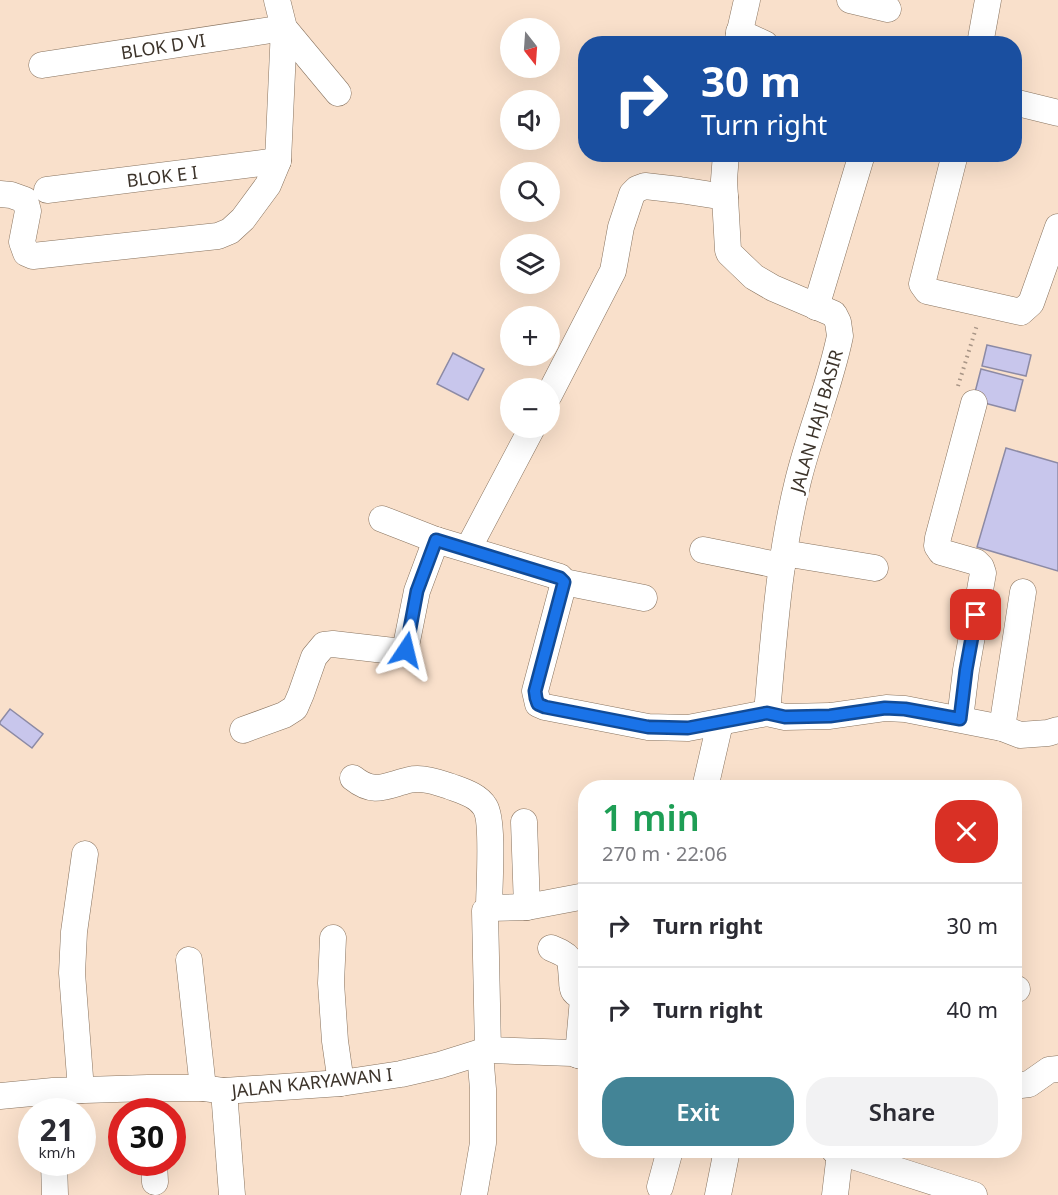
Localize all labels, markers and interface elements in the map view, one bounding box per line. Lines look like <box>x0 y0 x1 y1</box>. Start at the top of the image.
north arrow <box>500 18 560 78</box>
map controls <box>500 18 560 438</box>
street label: BLOK D VI <box>119 27 207 65</box>
text: 30 m <box>701 52 801 109</box>
icon: right <box>602 60 680 138</box>
button: sound <box>500 90 560 150</box>
text: Turn right <box>701 106 827 143</box>
street label: BLOK E I <box>125 160 199 192</box>
button: search <box>500 162 560 222</box>
button: layers <box>500 234 560 294</box>
button: + <box>500 306 560 366</box>
street label: JALAN HAJI BASIR <box>784 347 848 497</box>
button: − <box>500 378 560 438</box>
pin <box>950 589 1001 640</box>
icon: arrive <box>959 598 992 631</box>
position arrow <box>374 618 438 682</box>
text: 1 min <box>602 793 700 842</box>
button: close <box>935 800 998 863</box>
text: 270 m · 22:06 <box>602 840 727 867</box>
icon: right <box>602 909 635 942</box>
text: Turn right <box>653 910 763 940</box>
text: 30 m <box>947 910 998 940</box>
icon: right <box>602 993 635 1026</box>
text: Turn right <box>653 994 763 1024</box>
text: 40 m <box>947 994 998 1024</box>
street label: JALAN KARYAWAN I <box>228 1062 394 1103</box>
button: Exit <box>602 1077 794 1146</box>
button: Share <box>806 1077 998 1146</box>
speed limit sign: 30 <box>108 1098 186 1176</box>
text: 21 <box>40 1109 74 1150</box>
text: km/h <box>39 1142 75 1162</box>

